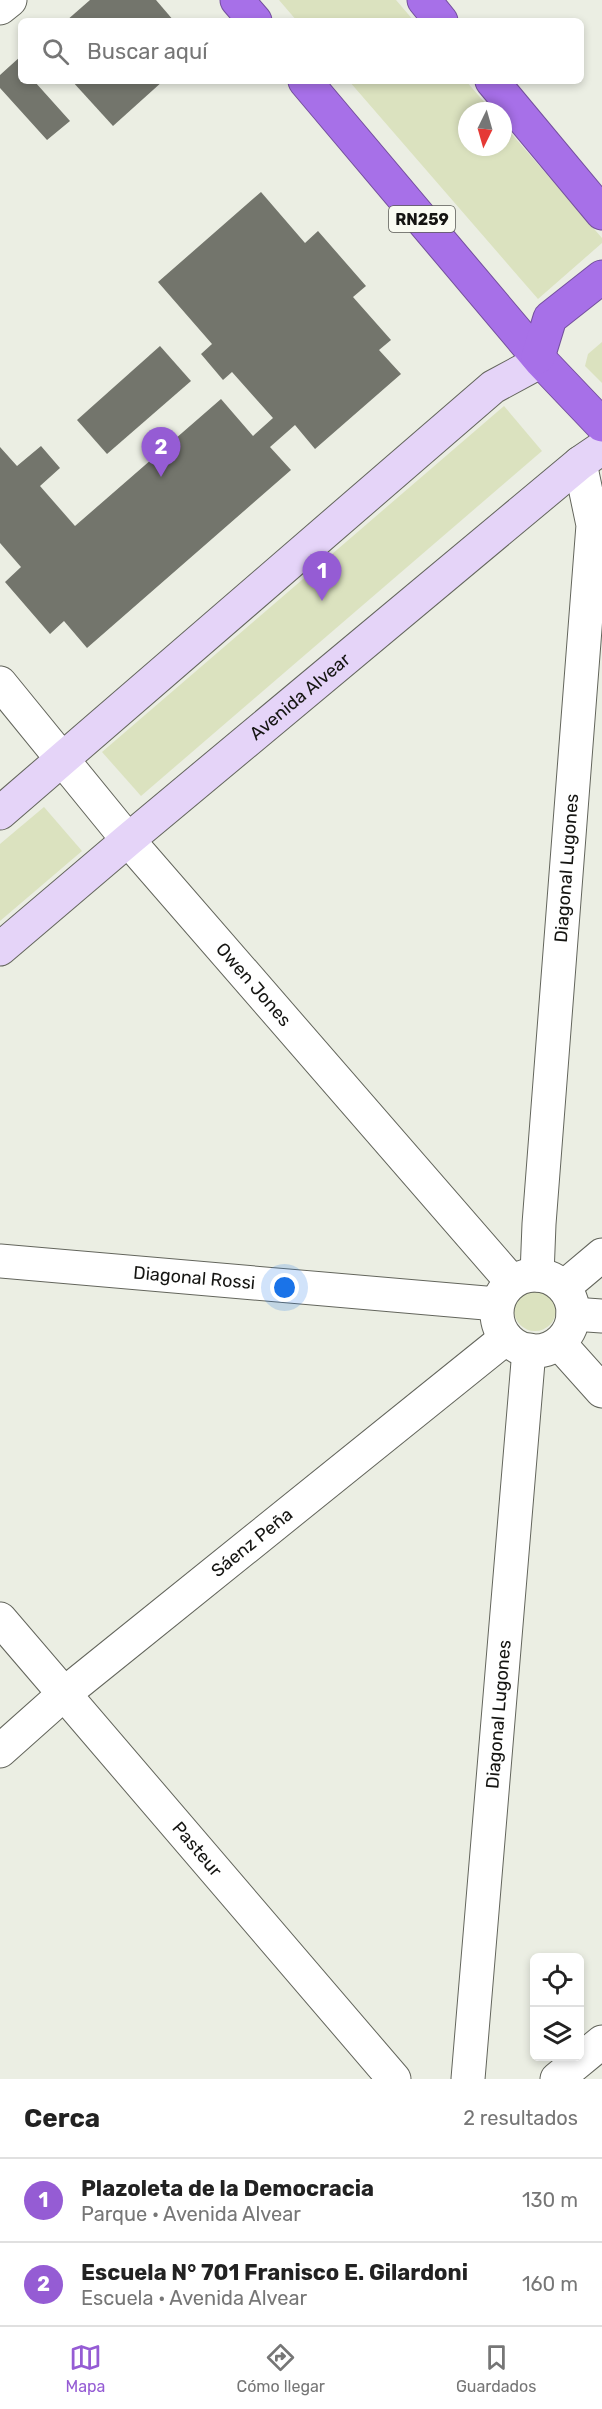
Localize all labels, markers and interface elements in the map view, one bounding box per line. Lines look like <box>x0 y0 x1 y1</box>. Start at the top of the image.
search box <box>18 18 584 84</box>
icon: search <box>39 35 72 68</box>
text: Buscar aquí <box>87 38 208 65</box>
north arrow <box>458 102 512 156</box>
road number: RN259 <box>389 206 455 232</box>
pin: 2 <box>142 428 180 477</box>
pin: 1 <box>302 552 342 601</box>
street label: Avenida Alvear <box>245 648 355 745</box>
street label: Diagonal Lugones <box>550 793 583 943</box>
street label: Owen Jones <box>211 938 296 1031</box>
street label: Diagonal Rossi <box>132 1262 256 1294</box>
your location <box>270 1273 299 1302</box>
street label: Sáenz Peña <box>207 1503 297 1582</box>
street label: Diagonal Lugones <box>481 1639 516 1790</box>
street label: Pasteur <box>168 1817 227 1881</box>
map controls <box>530 1953 584 2061</box>
button: locate <box>530 1953 584 2007</box>
button: layers <box>530 2007 584 2061</box>
text: Cerca <box>24 2103 100 2134</box>
text: 2 resultados <box>463 2106 578 2130</box>
text: Plazoleta de la Democracia <box>81 2175 374 2202</box>
text: 1 <box>39 2188 48 2212</box>
text: 130 m <box>522 2188 578 2212</box>
text: Parque · Avenida Alvear <box>81 2202 301 2226</box>
text: Escuela N° 701 Franisco E. Gilardoni <box>81 2259 468 2286</box>
text: 2 <box>37 2272 50 2296</box>
text: 160 m <box>522 2272 578 2296</box>
text: Escuela · Avenida Alvear <box>81 2286 307 2310</box>
tab: Mapa <box>66 2341 105 2396</box>
tab: Cómo llegar <box>237 2341 325 2396</box>
tab: Guardados <box>456 2341 536 2396</box>

